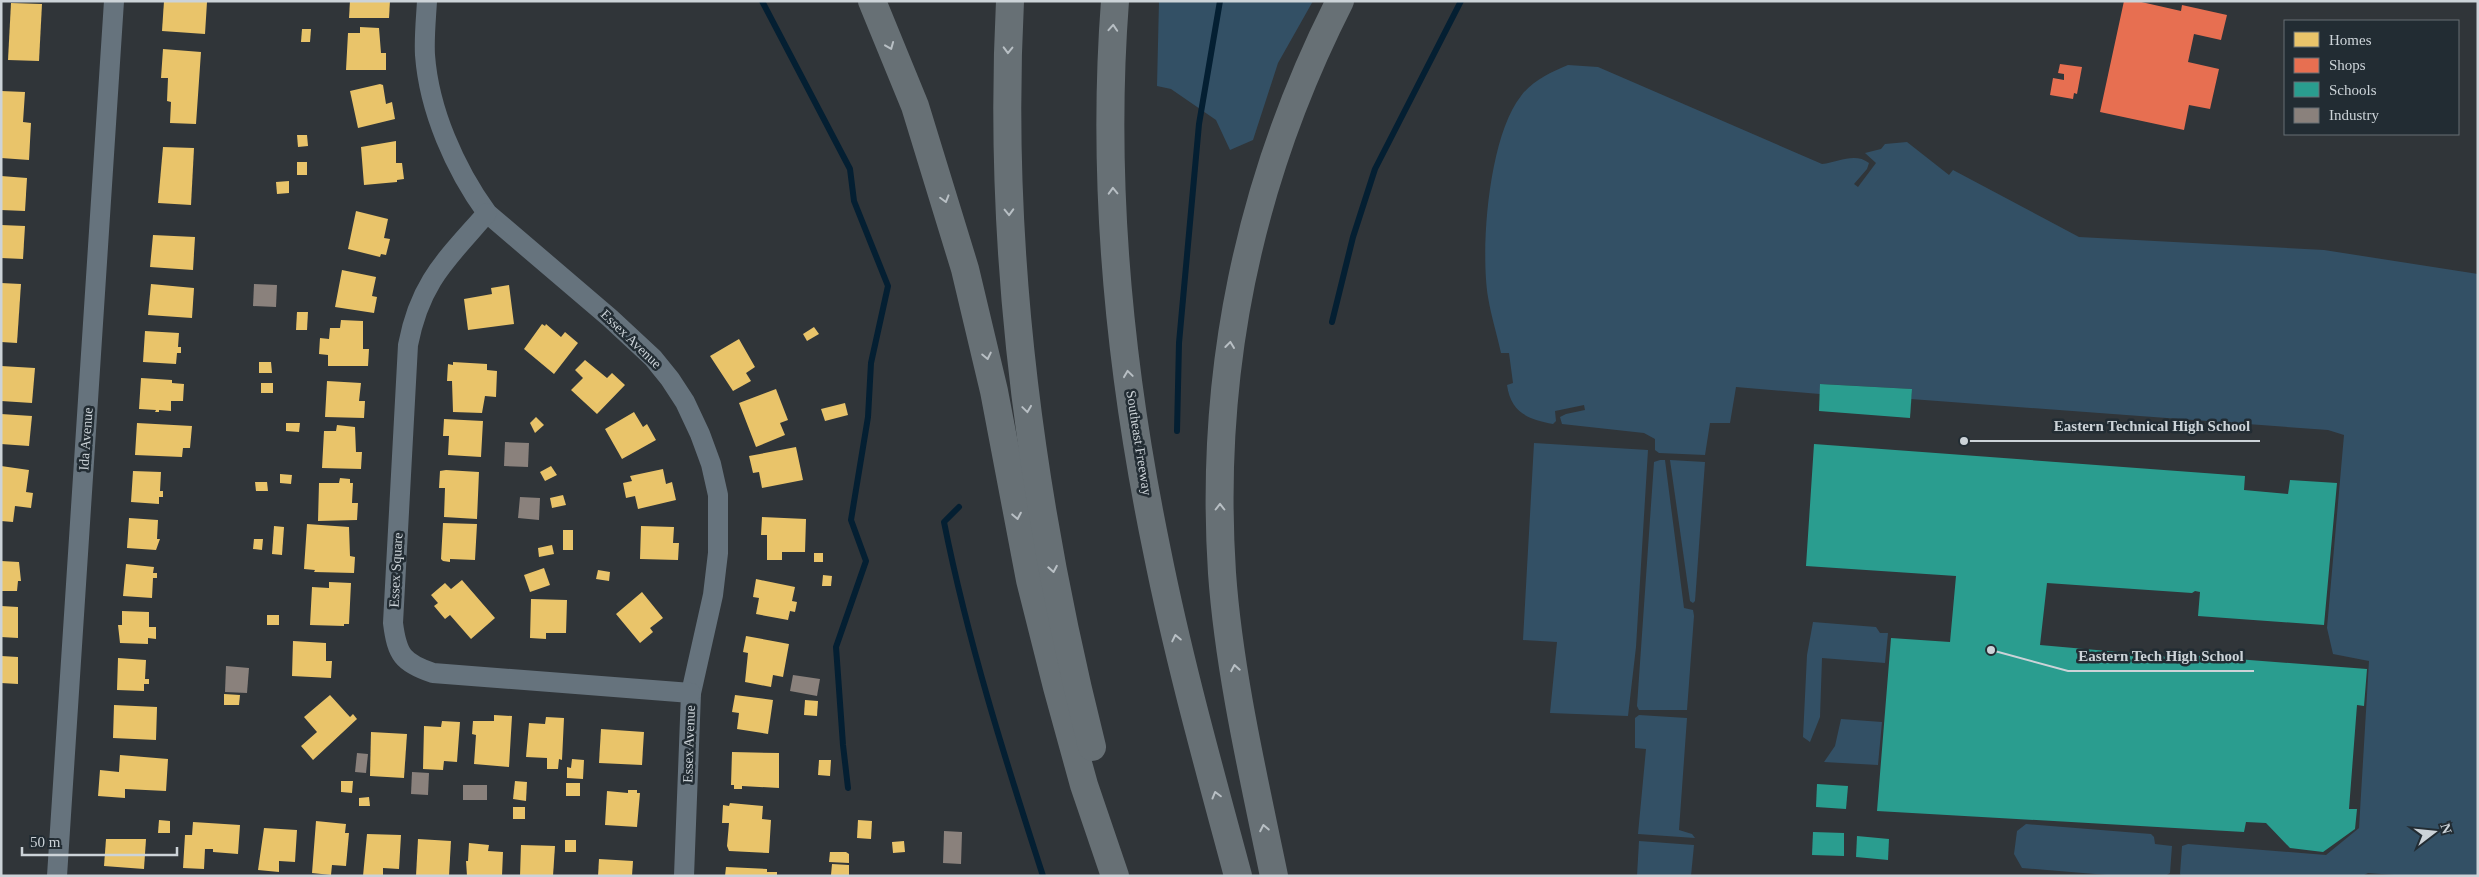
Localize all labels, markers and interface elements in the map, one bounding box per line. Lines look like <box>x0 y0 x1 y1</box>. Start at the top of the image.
legend <box>2284 20 2459 135</box>
one-way arrow <box>1108 24 1119 32</box>
text: Homes <box>2329 32 2372 48</box>
one-way arrow <box>884 41 895 50</box>
one-way arrow <box>1003 46 1013 54</box>
text: Shops <box>2329 57 2366 73</box>
text: Schools <box>2329 82 2377 98</box>
text: Industry <box>2329 107 2379 123</box>
one-way arrow <box>1108 186 1118 194</box>
one-way arrow <box>939 195 950 204</box>
one-way arrow <box>1004 209 1014 217</box>
street label: Essex Avenue <box>598 307 664 371</box>
one-way arrow <box>1224 340 1235 348</box>
one-way arrow <box>981 352 991 361</box>
one-way arrow <box>1124 370 1134 379</box>
street label: Southeast Freeway <box>1123 389 1155 497</box>
one-way arrow <box>1021 405 1031 413</box>
street label: Ida Avenue <box>76 407 96 471</box>
callout: Eastern Technical High School <box>2044 411 2260 441</box>
text: Eastern Technical High School <box>2054 418 2250 434</box>
one-way arrow <box>1215 502 1225 510</box>
one-way arrow <box>1011 511 1022 520</box>
street label: Essex Square <box>387 532 405 608</box>
one-way arrow <box>1047 565 1058 574</box>
one-way arrow <box>1171 633 1182 642</box>
callout: Eastern Tech High School <box>2068 641 2254 671</box>
text: Eastern Tech High School <box>2078 648 2244 664</box>
one-way arrow <box>1230 664 1240 673</box>
street label: Essex Avenue <box>680 705 698 783</box>
one-way arrow <box>1212 791 1222 800</box>
north arrow <box>2409 807 2459 857</box>
text: N <box>2437 822 2455 835</box>
scale bar <box>22 824 178 856</box>
one-way arrow <box>1260 824 1270 832</box>
text: 50 m <box>30 834 61 850</box>

